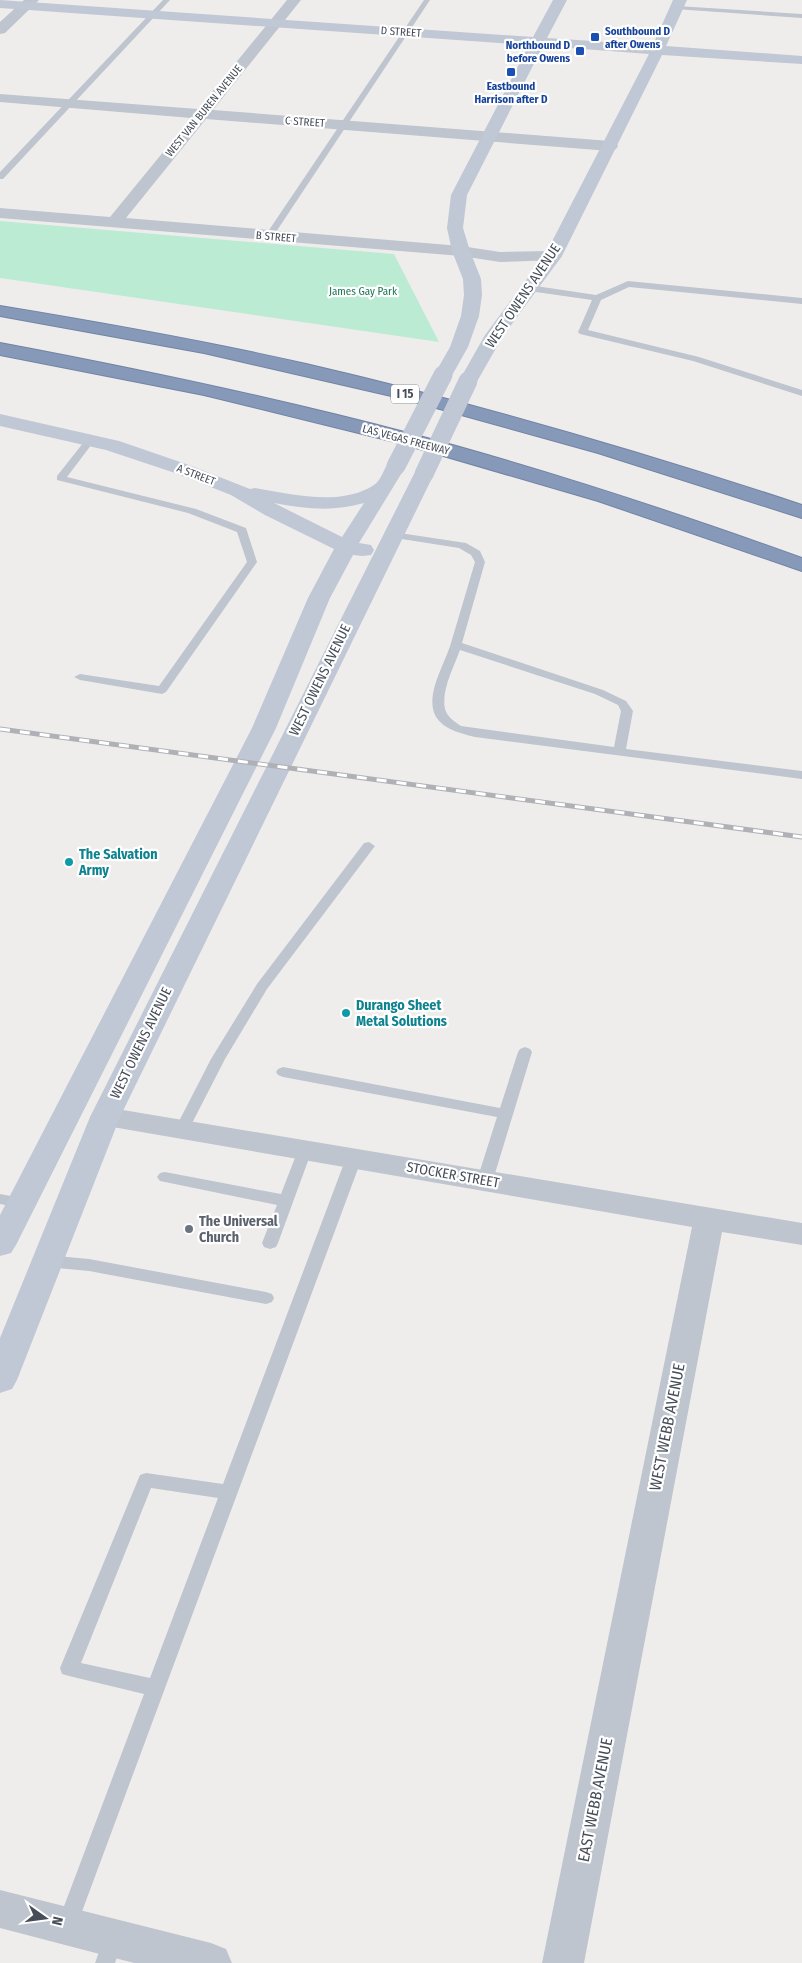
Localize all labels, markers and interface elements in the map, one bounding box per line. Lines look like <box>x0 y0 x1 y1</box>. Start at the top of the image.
street label: D STREET <box>380 24 423 40</box>
place label: Southbound D after Owens <box>605 25 671 51</box>
marker: Southbound D after Owens <box>589 31 601 43</box>
place label: Northbound D before Owens <box>506 39 570 65</box>
marker: Northbound D before Owens <box>574 45 586 57</box>
street label: WEST VAN BUREN AVENUE <box>163 63 245 159</box>
marker: Eastbound Harrison after D <box>505 66 517 78</box>
place label: Eastbound Harrison after D <box>475 80 548 106</box>
street label: C STREET <box>285 114 326 130</box>
street label: B STREET <box>255 229 298 245</box>
street label: WEST OWENS AVENUE <box>482 240 564 351</box>
park label: James Gay Park <box>329 285 398 298</box>
road number: I 15 <box>391 384 419 404</box>
street label: LAS VEGAS FREEWAY <box>361 422 451 458</box>
street label: A STREET <box>175 462 218 489</box>
street label: WEST OWENS AVENUE <box>286 621 355 739</box>
place label: The Salvation Army <box>78 846 158 879</box>
marker: The Salvation Army <box>63 856 75 868</box>
street label: WEST OWENS AVENUE <box>107 984 176 1102</box>
place label: Durango Sheet Metal Solutions <box>356 997 447 1030</box>
marker: Durango Sheet Metal Solutions <box>340 1007 352 1019</box>
street label: STOCKER STREET <box>405 1158 501 1192</box>
place label: The Universal Church <box>199 1213 278 1246</box>
marker: The Universal Church <box>183 1223 195 1235</box>
street label: WEST WEBB AVENUE <box>645 1362 689 1492</box>
street label: EAST WEBB AVENUE <box>574 1736 616 1864</box>
north arrow <box>20 1893 70 1943</box>
text: N <box>48 1915 66 1927</box>

